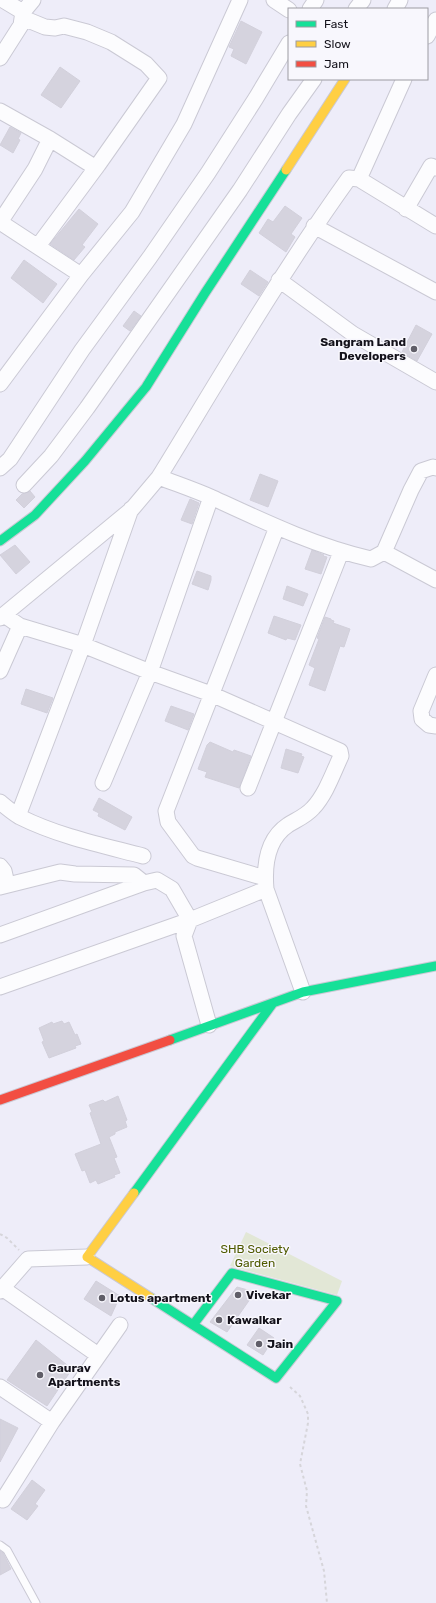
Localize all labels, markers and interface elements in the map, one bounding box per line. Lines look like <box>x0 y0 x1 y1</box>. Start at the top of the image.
legend <box>288 8 428 80</box>
text: Fast <box>324 17 348 31</box>
text: Slow <box>324 37 351 51</box>
text: Jam <box>324 57 349 71</box>
place label: Sangram Land Developers <box>320 335 406 363</box>
marker: Sangram Land Developers <box>409 344 419 354</box>
park label: SHB Society Garden <box>221 1242 290 1270</box>
place label: Vivekar <box>246 1288 292 1302</box>
marker: Vivekar <box>233 1290 243 1300</box>
place label: Lotus apartment <box>110 1291 211 1305</box>
marker: Lotus apartment <box>97 1293 107 1303</box>
place label: Kawalkar <box>227 1313 282 1327</box>
marker: Kawalkar <box>214 1315 224 1325</box>
place label: Jain <box>267 1337 294 1351</box>
marker: Jain <box>254 1339 264 1349</box>
place label: Gaurav Apartments <box>48 1361 121 1389</box>
marker: Gaurav Apartments <box>35 1370 45 1380</box>

